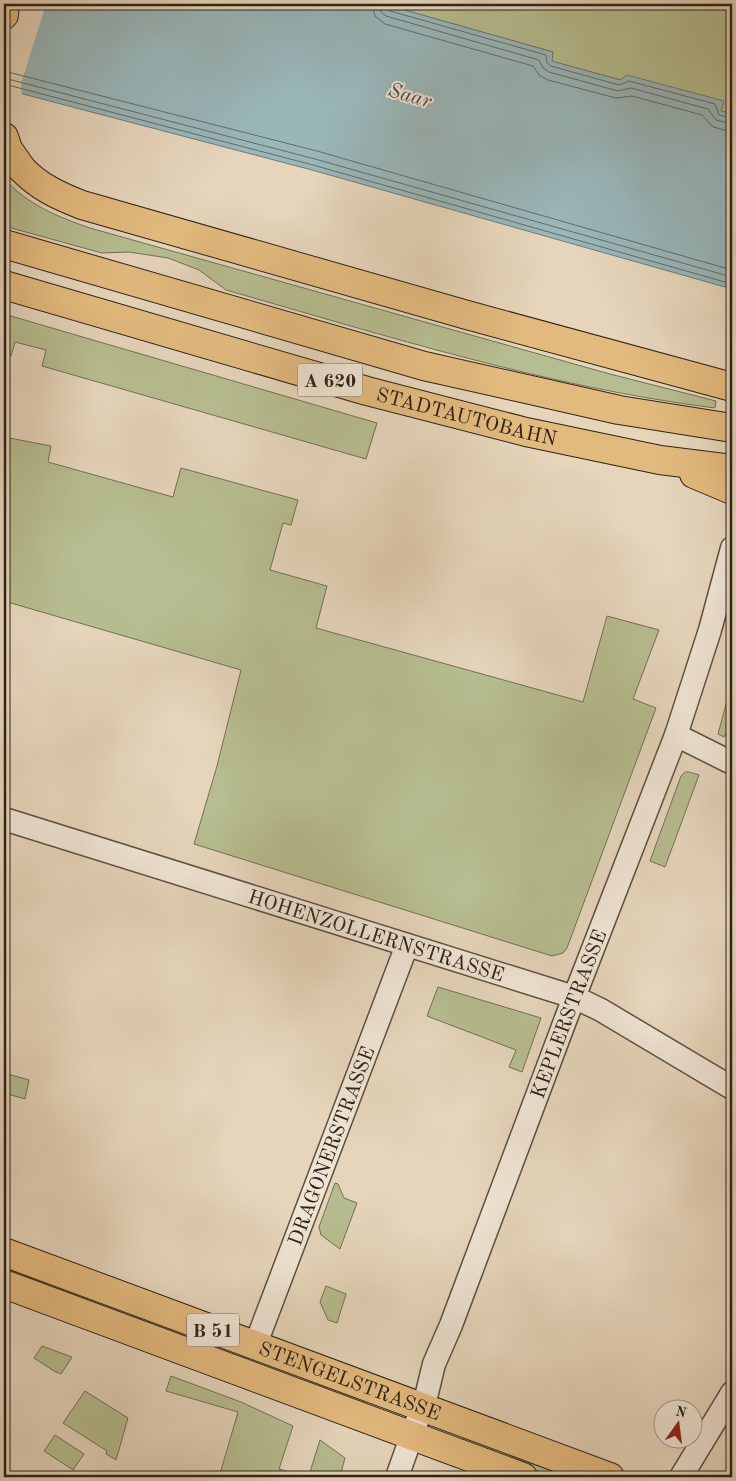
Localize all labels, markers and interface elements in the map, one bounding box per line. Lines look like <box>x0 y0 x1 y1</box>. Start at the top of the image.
water label: Saar <box>385 80 435 113</box>
road number: A 620 <box>298 364 362 396</box>
street label: STADTAUTOBAHN <box>374 386 558 450</box>
street label: HOHENZOLLERNSTRASSE <box>245 888 506 987</box>
street label: KEPLERSTRASSE <box>529 927 611 1102</box>
street label: DRAGONERSTRASSE <box>286 1044 379 1249</box>
road number: B 51 <box>187 1314 239 1346</box>
street label: STENGELSTRASSE <box>256 1339 443 1425</box>
north arrow <box>654 1398 704 1448</box>
text: N <box>674 1404 688 1421</box>

